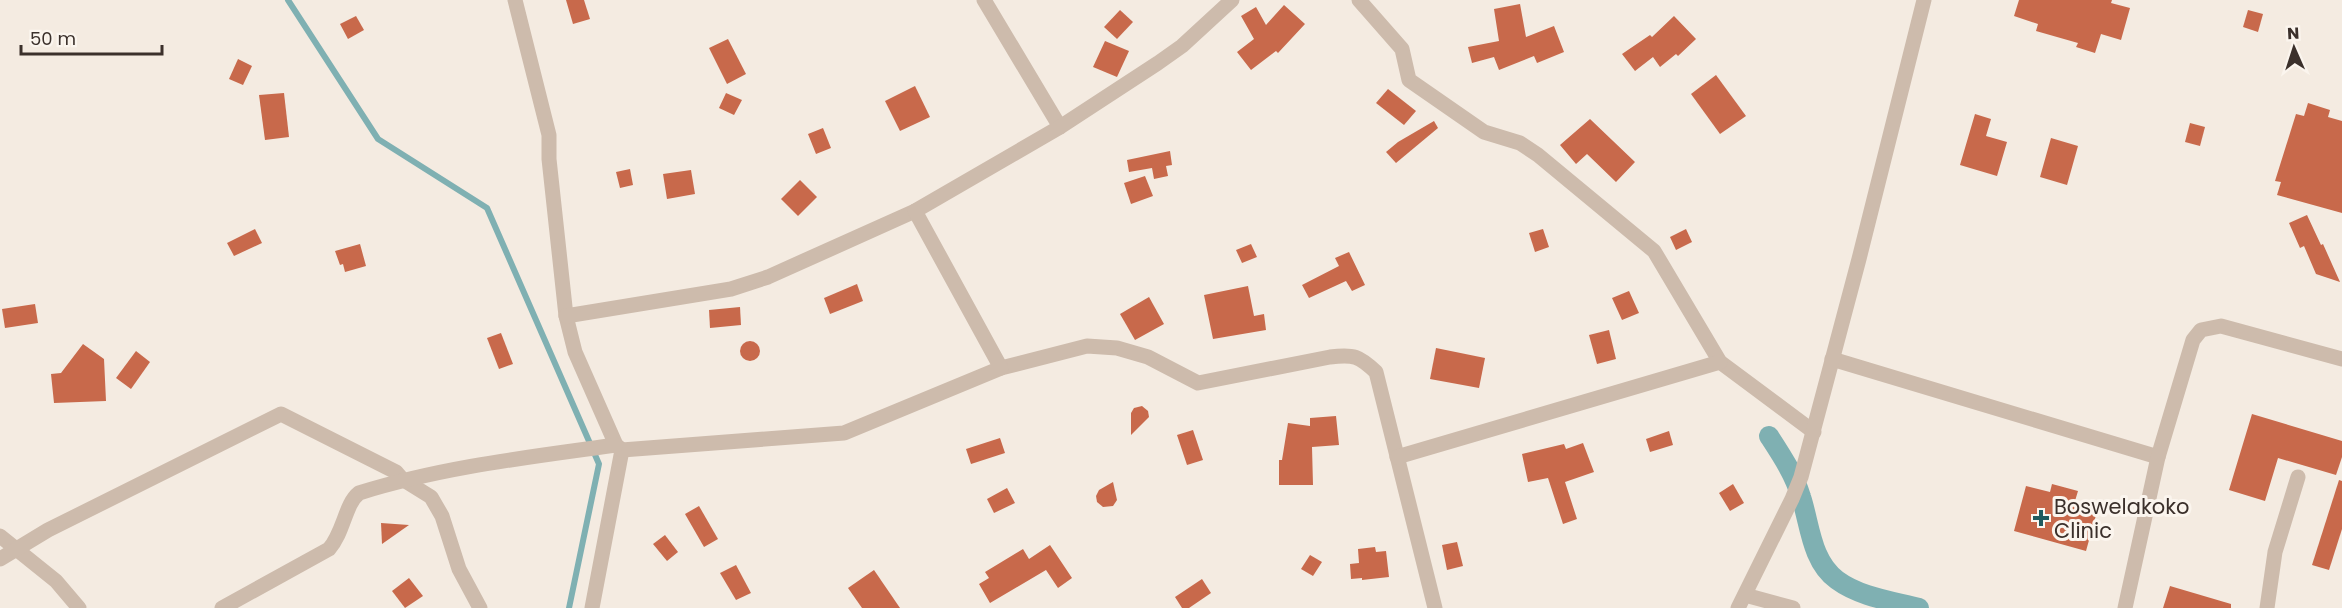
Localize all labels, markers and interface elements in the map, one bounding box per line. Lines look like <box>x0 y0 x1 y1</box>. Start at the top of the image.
scale bar <box>21 18 162 56</box>
north arrow <box>2264 18 2324 78</box>
text: N <box>2287 22 2300 45</box>
text: 50 m <box>30 26 76 51</box>
place label: Boswelakoko Clinic <box>2054 492 2189 545</box>
marker: Boswelakoko Clinic <box>2032 509 2050 527</box>

